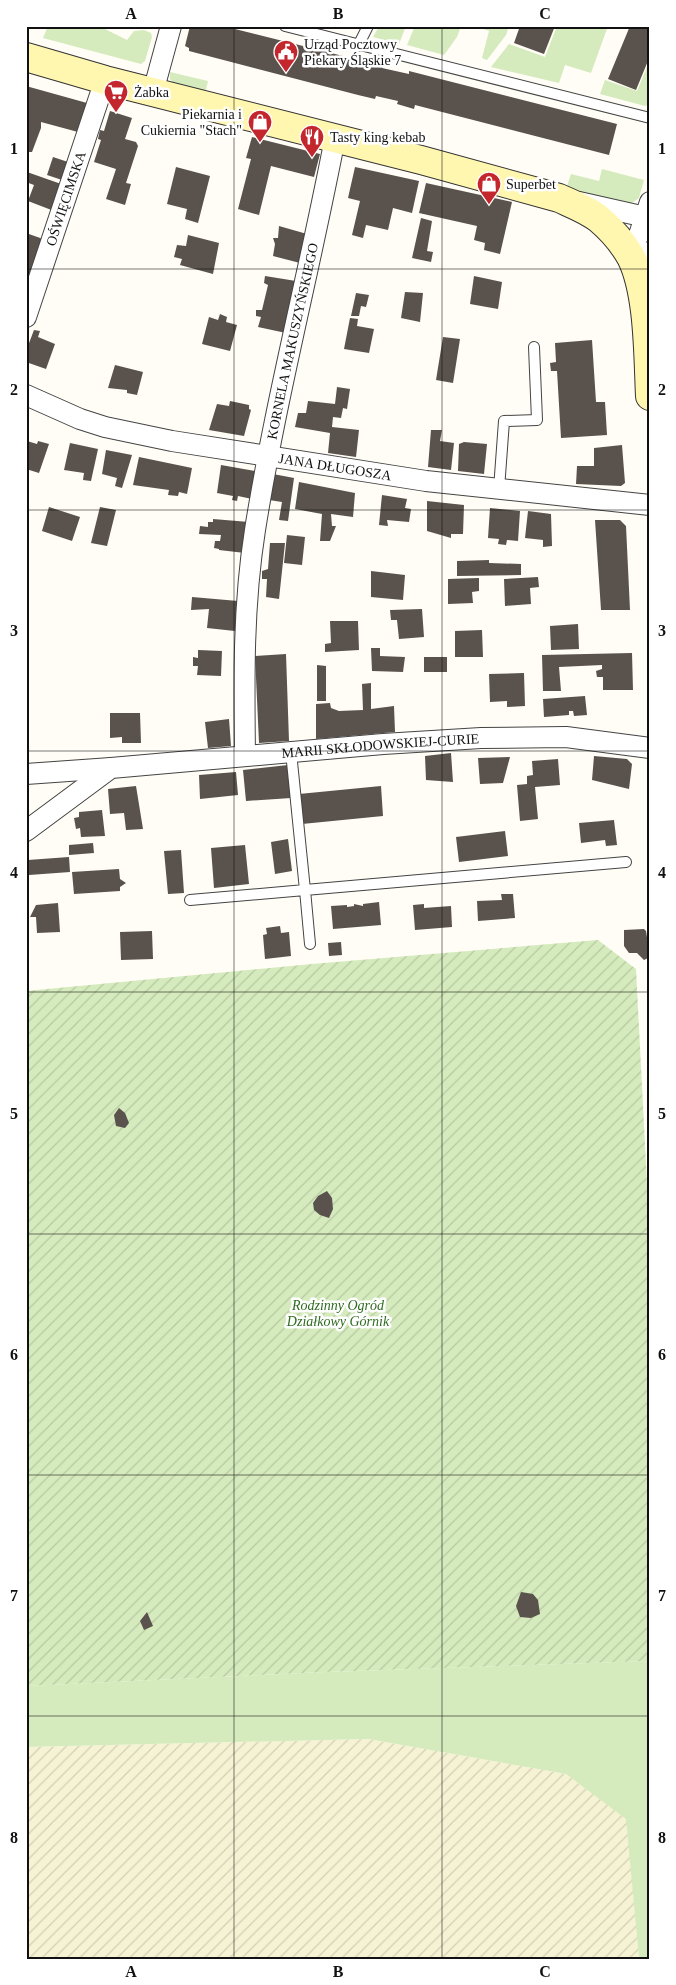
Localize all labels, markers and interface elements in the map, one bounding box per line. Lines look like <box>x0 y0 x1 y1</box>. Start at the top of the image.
text: A <box>125 5 137 22</box>
text: B <box>333 5 344 22</box>
text: C <box>539 5 551 22</box>
place label: Urząd Pocztowy Piekary Śląskie 7 <box>304 37 401 68</box>
public building icon: Urząd Pocztowy Piekary Śląskie 7 <box>273 39 299 73</box>
supermarket icon: Żabka <box>103 79 129 113</box>
place label: Żabka <box>134 85 170 100</box>
place label: Piekarnia i Cukiernia "Stach" <box>141 107 242 138</box>
shop icon: Piekarnia i Cukiernia "Stach" <box>247 109 273 143</box>
restaurant icon: Tasty king kebab <box>299 124 325 158</box>
place label: Tasty king kebab <box>330 130 425 145</box>
text: 1 <box>10 140 18 157</box>
text: 1 <box>658 140 666 157</box>
street label: OŚWIĘCIMSKA <box>43 148 89 248</box>
shop icon: Superbet <box>476 171 502 205</box>
place label: Superbet <box>506 177 556 192</box>
street label: KORNELA MAKUSZYŃSKIEGO <box>264 242 321 441</box>
text: 2 <box>10 381 18 398</box>
text: 2 <box>658 381 666 398</box>
street label: JANA DŁUGOSZA <box>278 451 394 484</box>
text: 3 <box>10 622 18 639</box>
text: 3 <box>658 622 666 639</box>
street label: MARII SKŁODOWSKIEJ-CURIE <box>281 731 480 761</box>
text: 4 <box>10 864 18 881</box>
text: 4 <box>658 864 666 881</box>
text: 5 <box>10 1105 18 1122</box>
text: 5 <box>658 1105 666 1122</box>
park label: Rodzinny Ogród Działkowy Górnik <box>286 1298 390 1329</box>
text: 6 <box>10 1346 18 1363</box>
text: 6 <box>658 1346 666 1363</box>
text: 7 <box>10 1587 18 1604</box>
text: 7 <box>658 1587 666 1604</box>
text: 8 <box>10 1829 18 1846</box>
text: 8 <box>658 1829 666 1846</box>
text: A <box>125 1963 137 1980</box>
text: B <box>333 1963 344 1980</box>
text: C <box>539 1963 551 1980</box>

